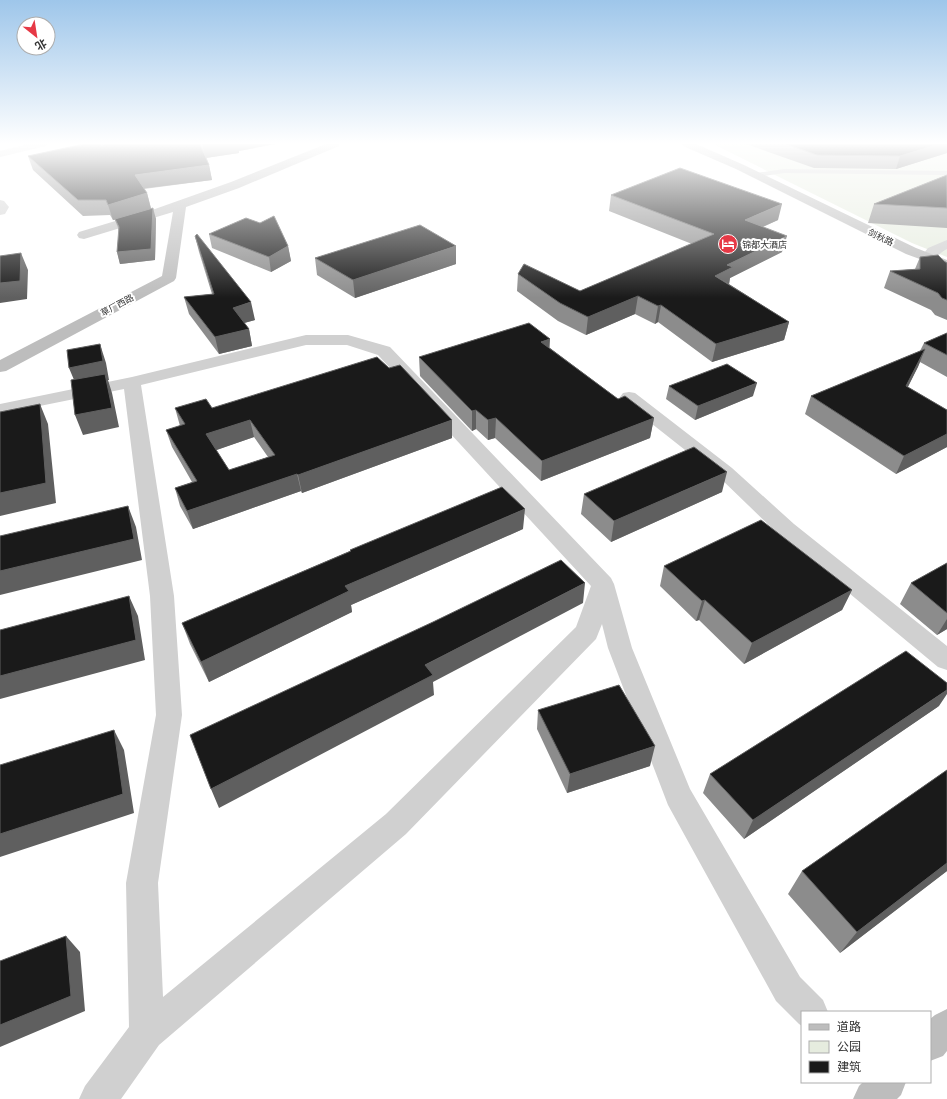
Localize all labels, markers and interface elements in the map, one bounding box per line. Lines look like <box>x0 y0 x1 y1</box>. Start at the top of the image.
north arrow <box>16 16 56 56</box>
text: 北 <box>33 36 49 53</box>
street label: 剑秋路 <box>866 226 896 248</box>
hotel icon: 锦都大酒店 <box>717 233 739 255</box>
place label: 锦都大酒店 <box>742 239 787 250</box>
street label: 草厂西路 <box>99 292 135 318</box>
legend <box>801 1011 931 1083</box>
text: 道路 <box>837 1019 861 1034</box>
text: 公园 <box>837 1039 861 1054</box>
text: 建筑 <box>837 1059 861 1074</box>

